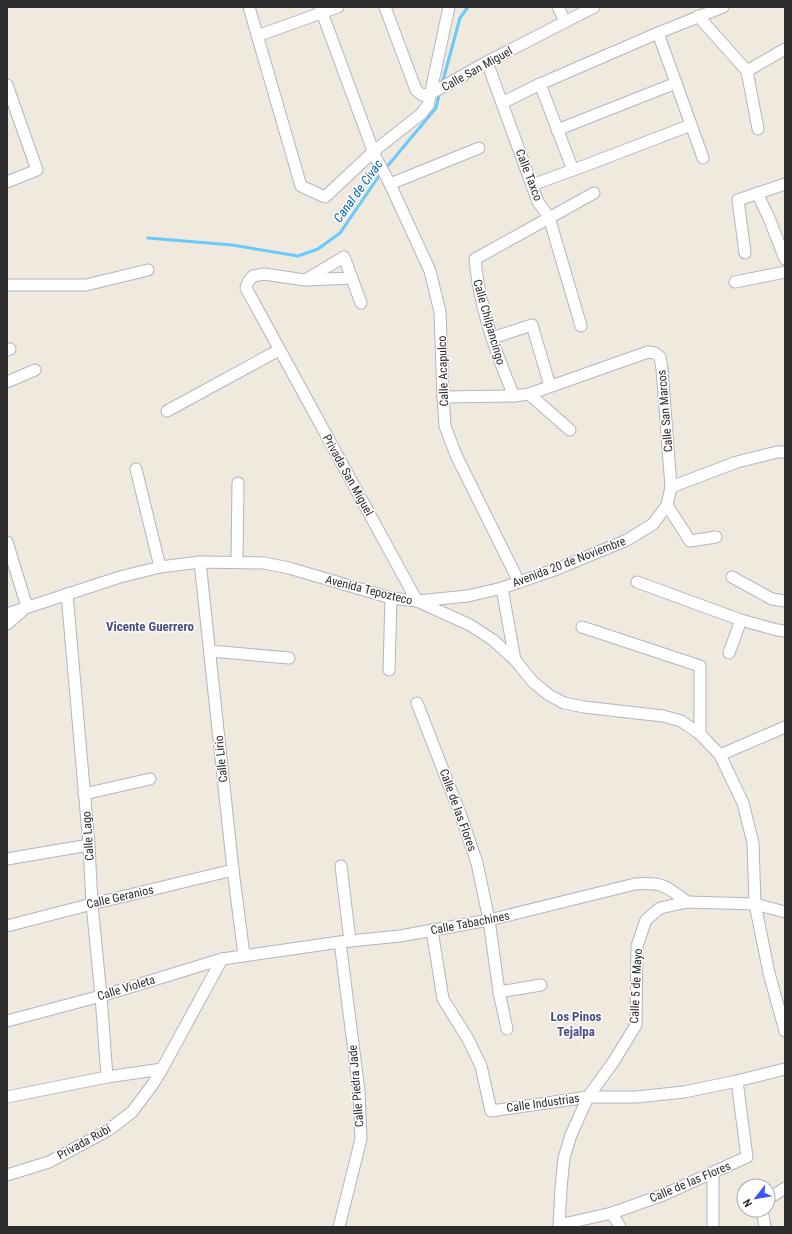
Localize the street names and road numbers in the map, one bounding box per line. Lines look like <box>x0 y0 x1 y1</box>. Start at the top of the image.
street label: Calle San Miguel <box>439 44 515 94</box>
street label: Calle Taxco <box>513 147 545 203</box>
street label: Calle Chilpancingo <box>470 278 508 366</box>
street label: Calle Acapulco <box>435 335 451 407</box>
street label: Calle San Marcos <box>654 369 676 453</box>
street label: Privada San Miguel <box>320 432 376 518</box>
street label: Avenida 20 de Noviembre <box>510 534 628 590</box>
street label: Avenida Tepozteco <box>324 572 414 608</box>
street label: Calle Lirio <box>212 735 230 783</box>
street label: Calle de las Flores <box>437 767 479 853</box>
street label: Calle Lago <box>79 811 97 861</box>
street label: Calle Geranios <box>85 882 155 912</box>
street label: Calle Tabachines <box>429 908 511 938</box>
street label: Calle 5 de Mayo <box>627 948 645 1024</box>
street label: Calle Violeta <box>95 973 157 1003</box>
street label: Calle Piedra Jade <box>345 1044 367 1128</box>
street label: Calle Industrias <box>506 1091 580 1115</box>
street label: Privada Rubí <box>55 1121 114 1162</box>
street label: Calle de las Flores <box>647 1159 733 1205</box>

